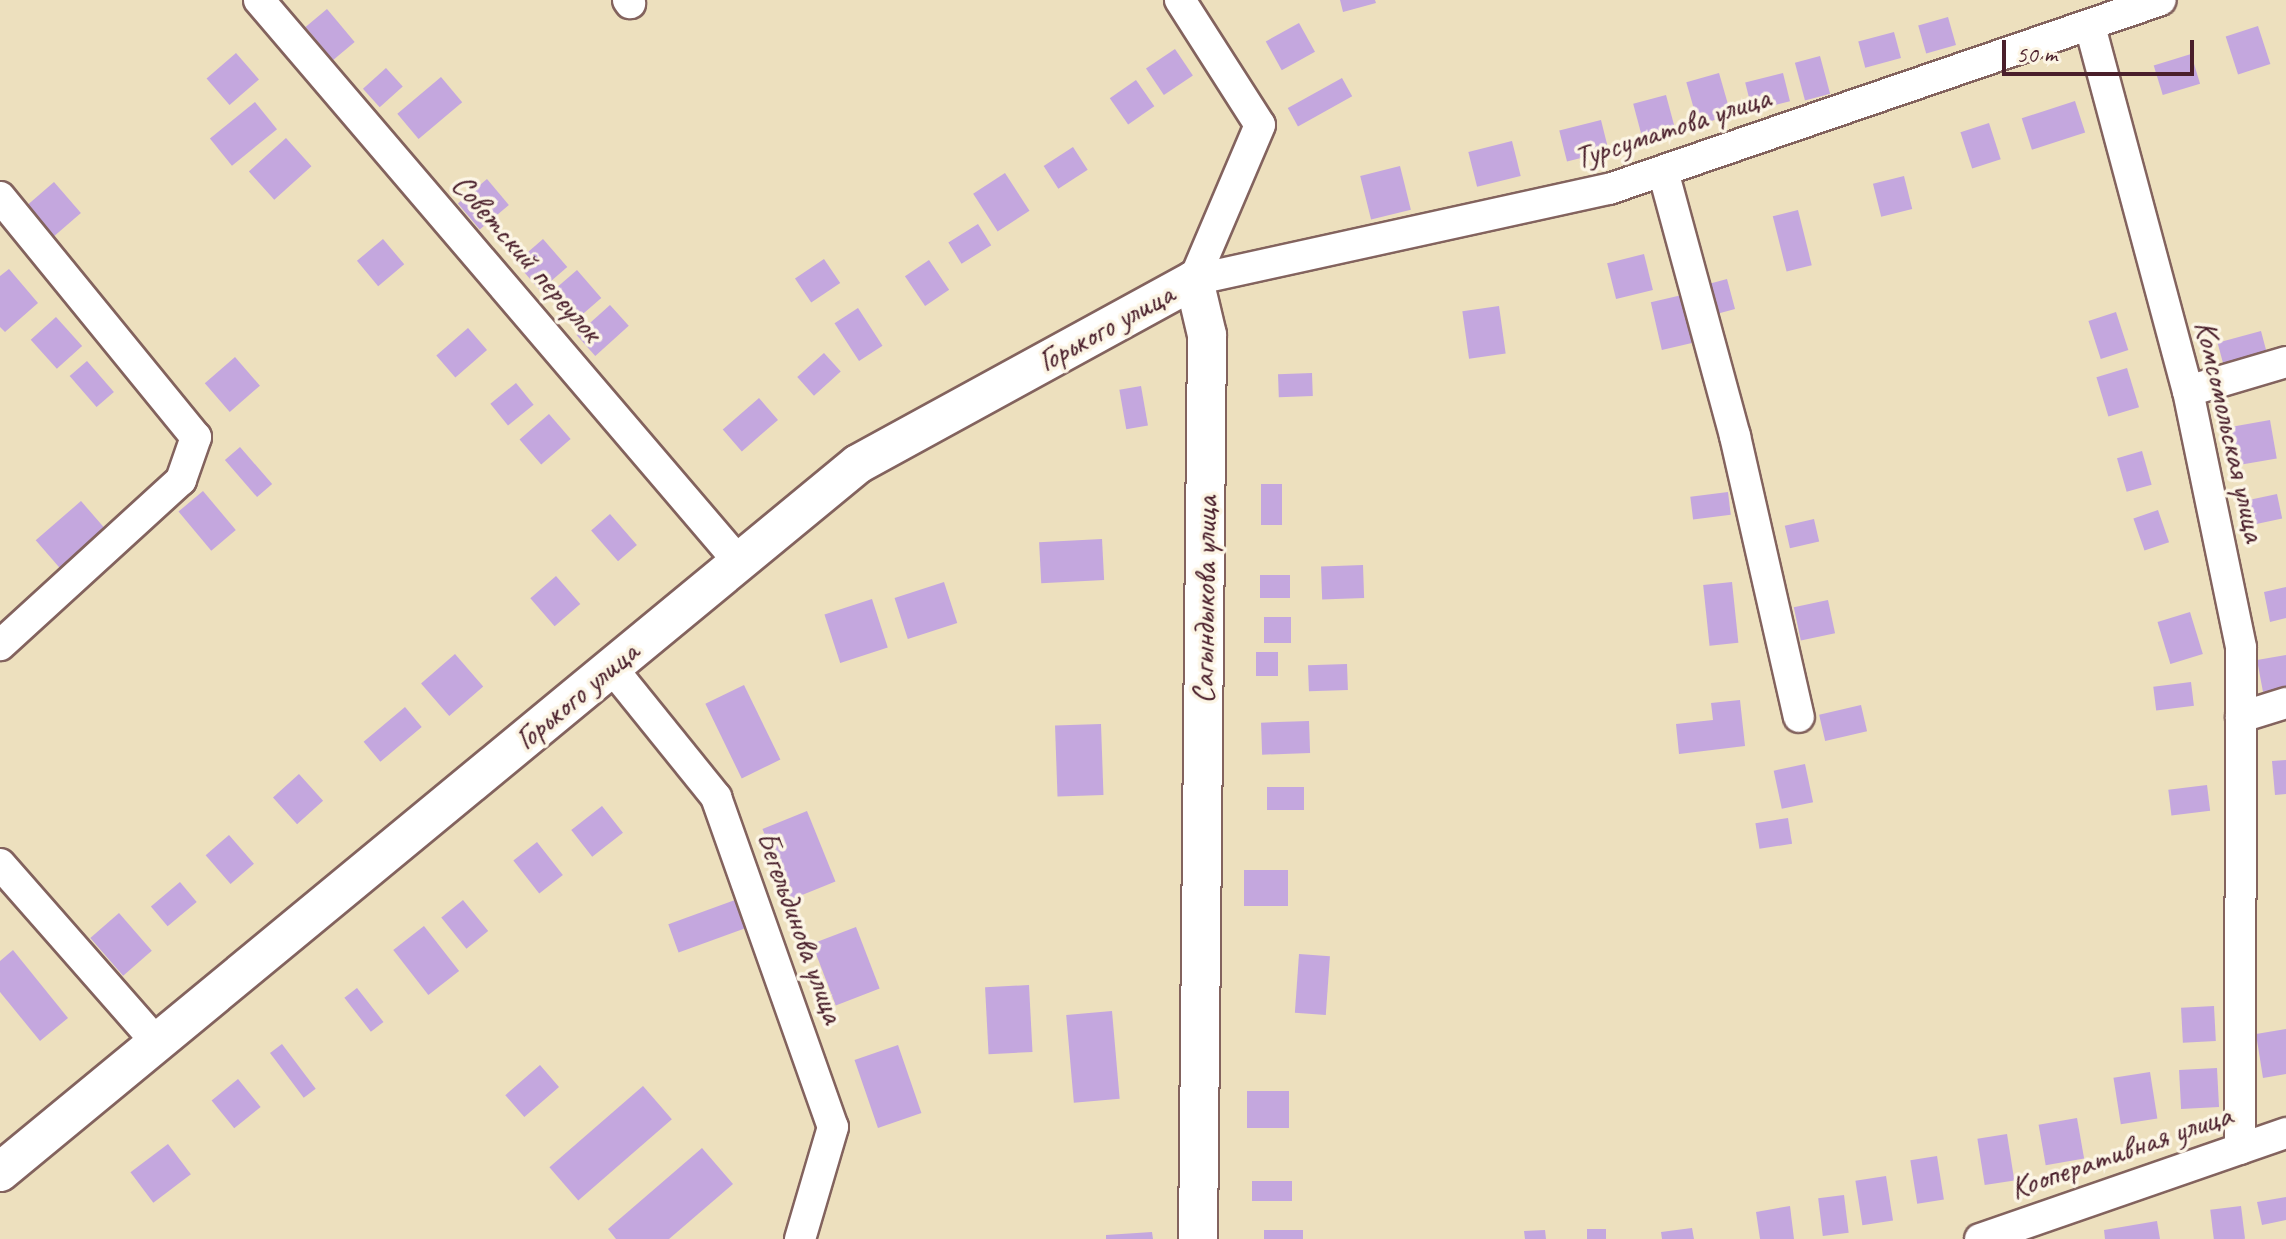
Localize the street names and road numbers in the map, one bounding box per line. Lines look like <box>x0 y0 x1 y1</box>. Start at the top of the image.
street label: Турсуматова улица <box>1568 78 1776 178</box>
street label: Советский переулок <box>443 166 611 350</box>
street label: Горького улица <box>1031 275 1181 381</box>
street label: Комсомольская улица <box>2186 315 2274 547</box>
street label: Сагындыкова улица <box>1184 495 1226 705</box>
street label: Горького улица <box>507 633 647 759</box>
street label: Бегельдинова улица <box>747 825 853 1029</box>
street label: Кооперативная улица <box>2004 1096 2238 1208</box>

